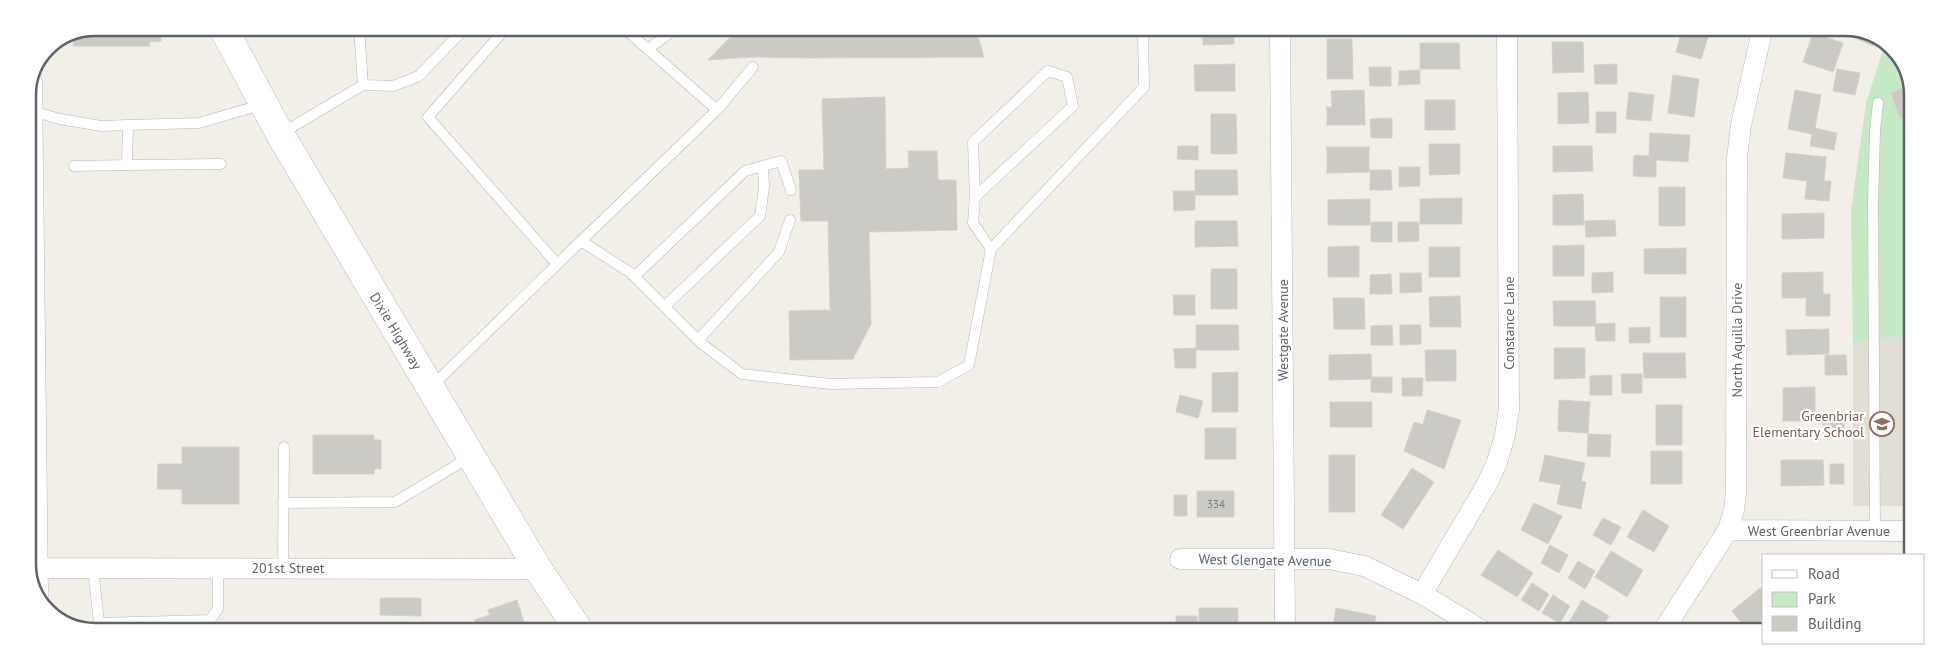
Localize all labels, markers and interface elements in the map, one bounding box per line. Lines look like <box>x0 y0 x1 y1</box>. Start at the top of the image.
street label: Constance Lane <box>1500 276 1518 370</box>
street label: Westgate Avenue <box>1274 279 1292 381</box>
street label: North Aquilla Drive <box>1728 283 1746 397</box>
street label: Dixie Highway <box>366 289 426 373</box>
place label: Greenbriar Elementary School <box>1752 407 1864 441</box>
school or university icon: Greenbriar Elementary School <box>1869 411 1895 437</box>
house number: 334 <box>1207 497 1225 511</box>
street label: West Greenbriar Avenue <box>1748 522 1890 540</box>
street label: West Glengate Avenue <box>1198 550 1332 570</box>
legend <box>1762 554 1925 644</box>
street label: 201st Street <box>251 559 325 577</box>
text: Road <box>1808 564 1840 583</box>
text: Park <box>1808 589 1836 608</box>
text: Building <box>1808 614 1862 633</box>

